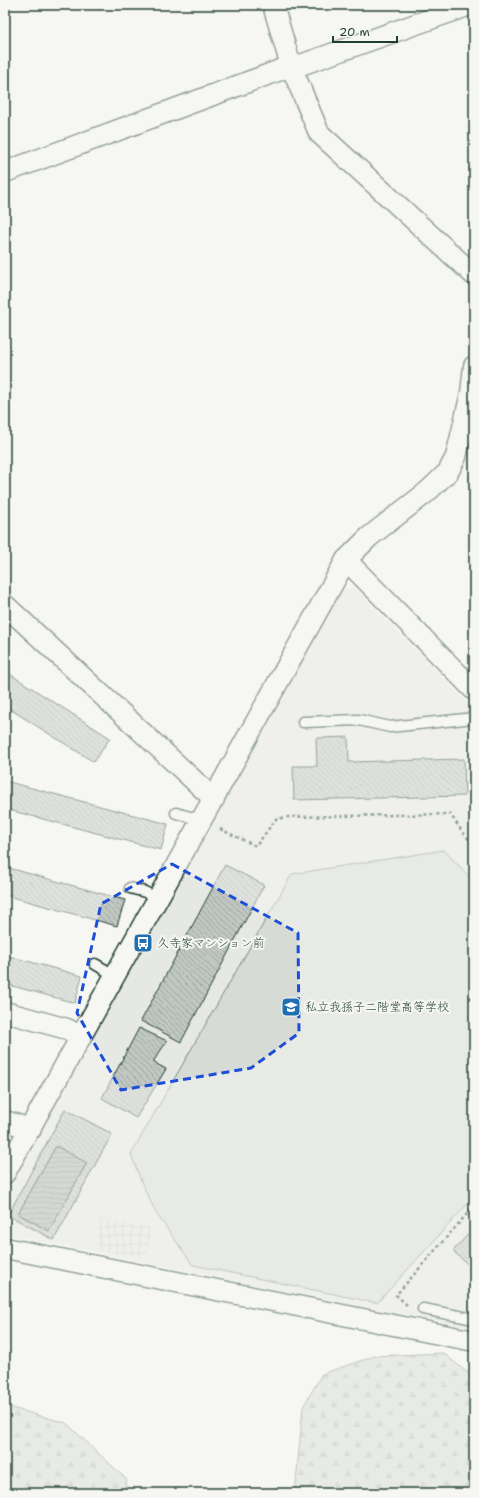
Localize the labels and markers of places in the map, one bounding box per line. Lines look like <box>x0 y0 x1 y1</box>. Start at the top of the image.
bus stop icon: 久寺家マンション前 <box>132 932 154 954</box>
place label: 久寺家マンション前 <box>157 935 265 951</box>
school or university icon: 私立我孫子二階堂高等学校 <box>280 996 302 1018</box>
place label: 私立我孫子二階堂高等学校 <box>305 999 449 1015</box>

